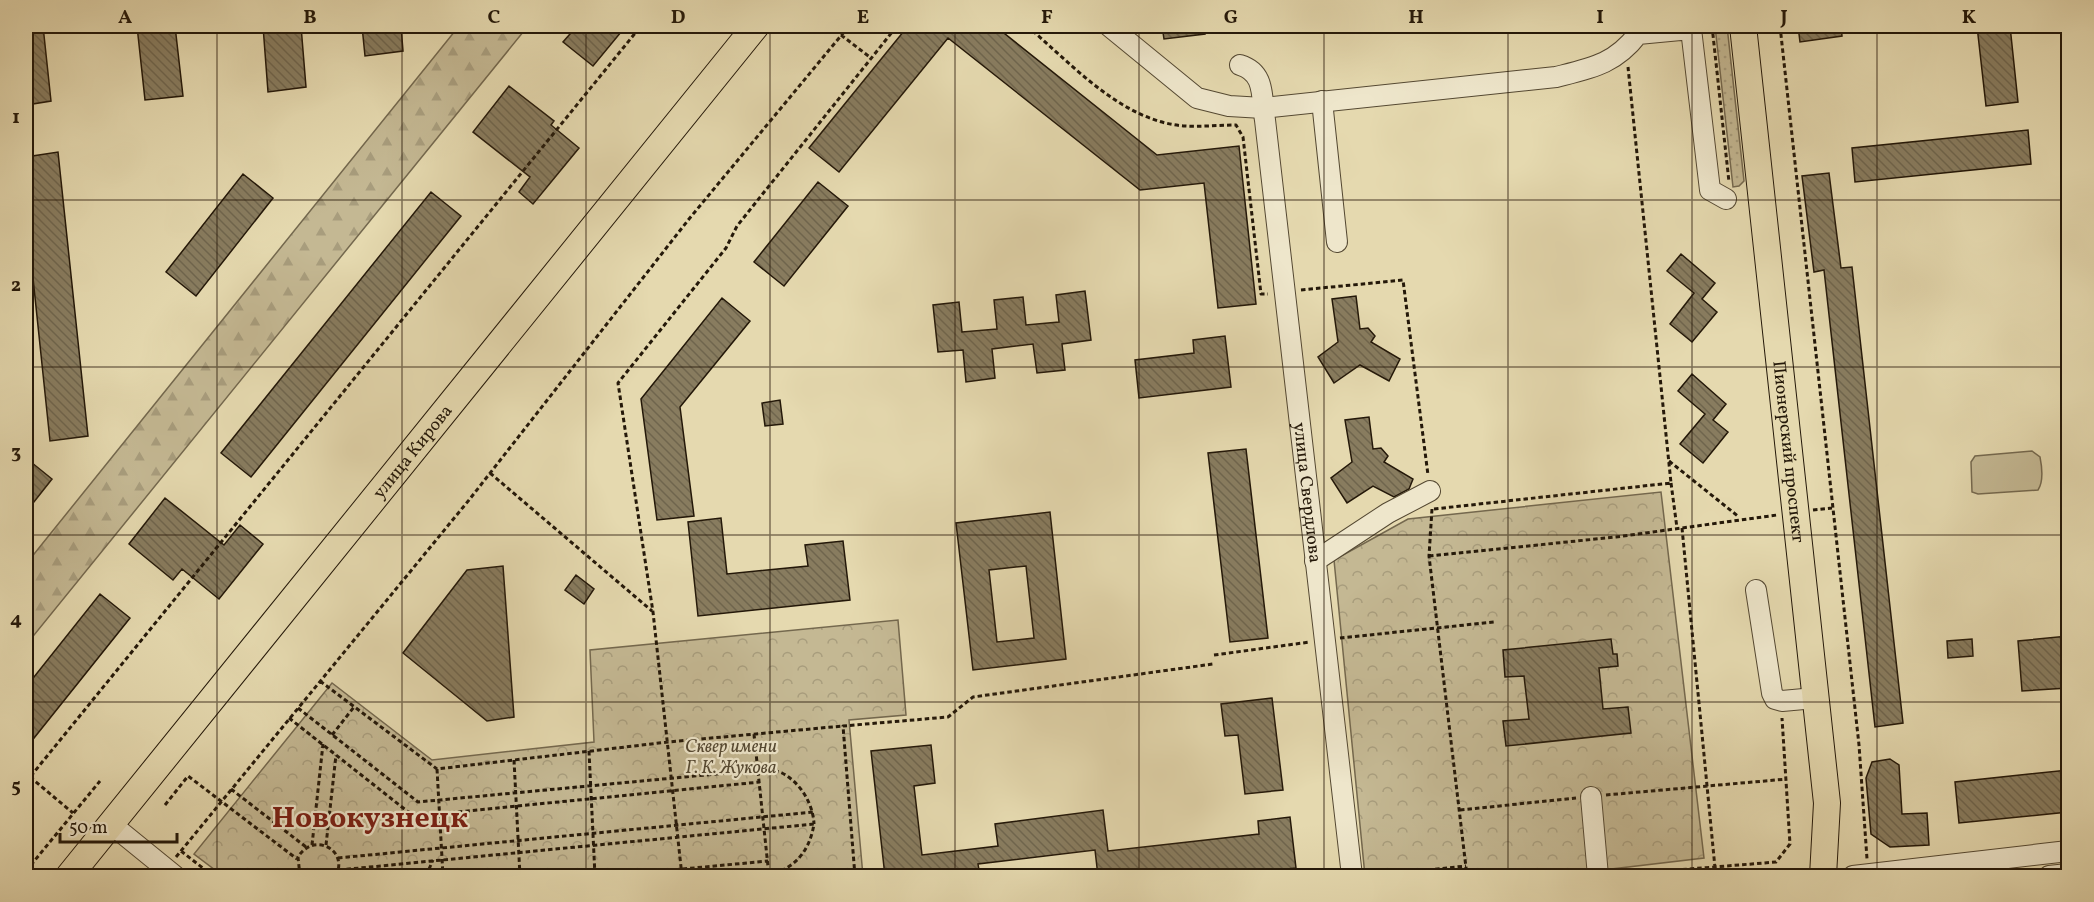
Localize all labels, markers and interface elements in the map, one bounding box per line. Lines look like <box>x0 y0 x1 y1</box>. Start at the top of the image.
text: A <box>118 4 132 32</box>
text: B <box>303 4 317 32</box>
text: C <box>488 4 501 32</box>
text: D <box>671 4 685 32</box>
text: E <box>857 4 869 32</box>
text: F <box>1041 4 1053 32</box>
text: G <box>1224 4 1238 32</box>
text: H <box>1408 4 1424 32</box>
text: I <box>1596 4 1604 32</box>
text: J <box>1779 4 1788 32</box>
text: K <box>1962 4 1977 32</box>
text: 1 <box>12 104 20 132</box>
text: 2 <box>11 272 21 300</box>
street label: Пионерский проспект <box>1765 359 1810 544</box>
street label: улица Кирова <box>368 400 459 505</box>
street label: улица Свердлова <box>1286 421 1327 564</box>
text: 3 <box>11 439 21 467</box>
text: 4 <box>10 606 22 634</box>
park label: Сквер имени Г. К. Жукова <box>685 735 777 781</box>
text: 5 <box>11 773 21 801</box>
district label: Новокузнецк <box>272 798 468 840</box>
scale bar <box>60 806 177 844</box>
text: 50 m <box>69 816 108 841</box>

